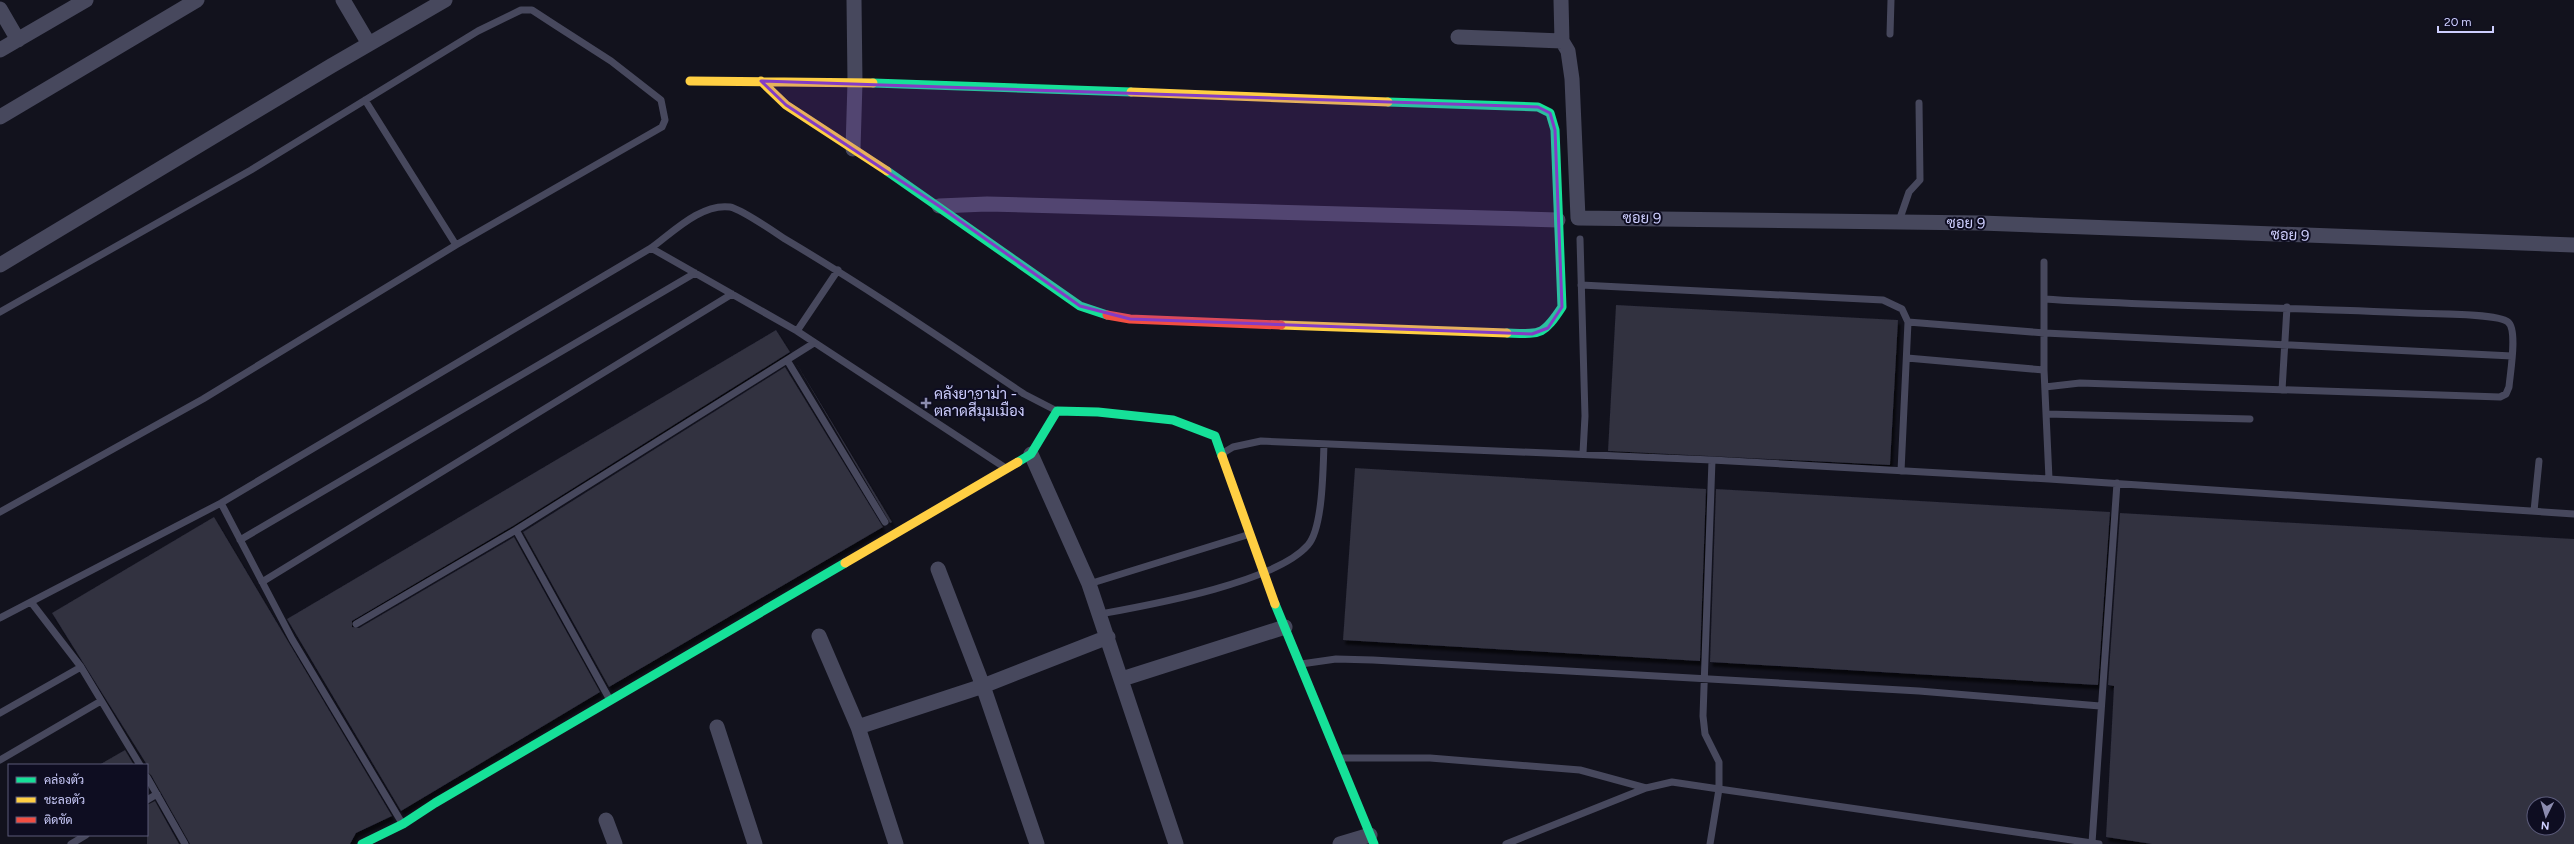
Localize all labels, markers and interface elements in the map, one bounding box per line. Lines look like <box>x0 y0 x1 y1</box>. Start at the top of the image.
scale bar <box>2438 8 2493 34</box>
text: 20 m <box>2444 15 2472 29</box>
street label: ซอย 9 <box>1622 209 1662 227</box>
street label: ซอย 9 <box>1946 214 1986 232</box>
street label: ซอย 9 <box>2270 225 2310 245</box>
place label: คลังยาอาม่า - ตลาดสี่มุมเมือง <box>934 384 1025 422</box>
marker: คลังยาอาม่า - ตลาดสี่มุมเมือง <box>921 398 931 408</box>
legend <box>8 764 148 836</box>
text: คล่องตัว <box>44 773 84 787</box>
text: ชะลอตัว <box>44 793 85 807</box>
north arrow <box>2526 796 2566 836</box>
text: ติดขัด <box>44 813 73 827</box>
text: N <box>2540 819 2550 832</box>

